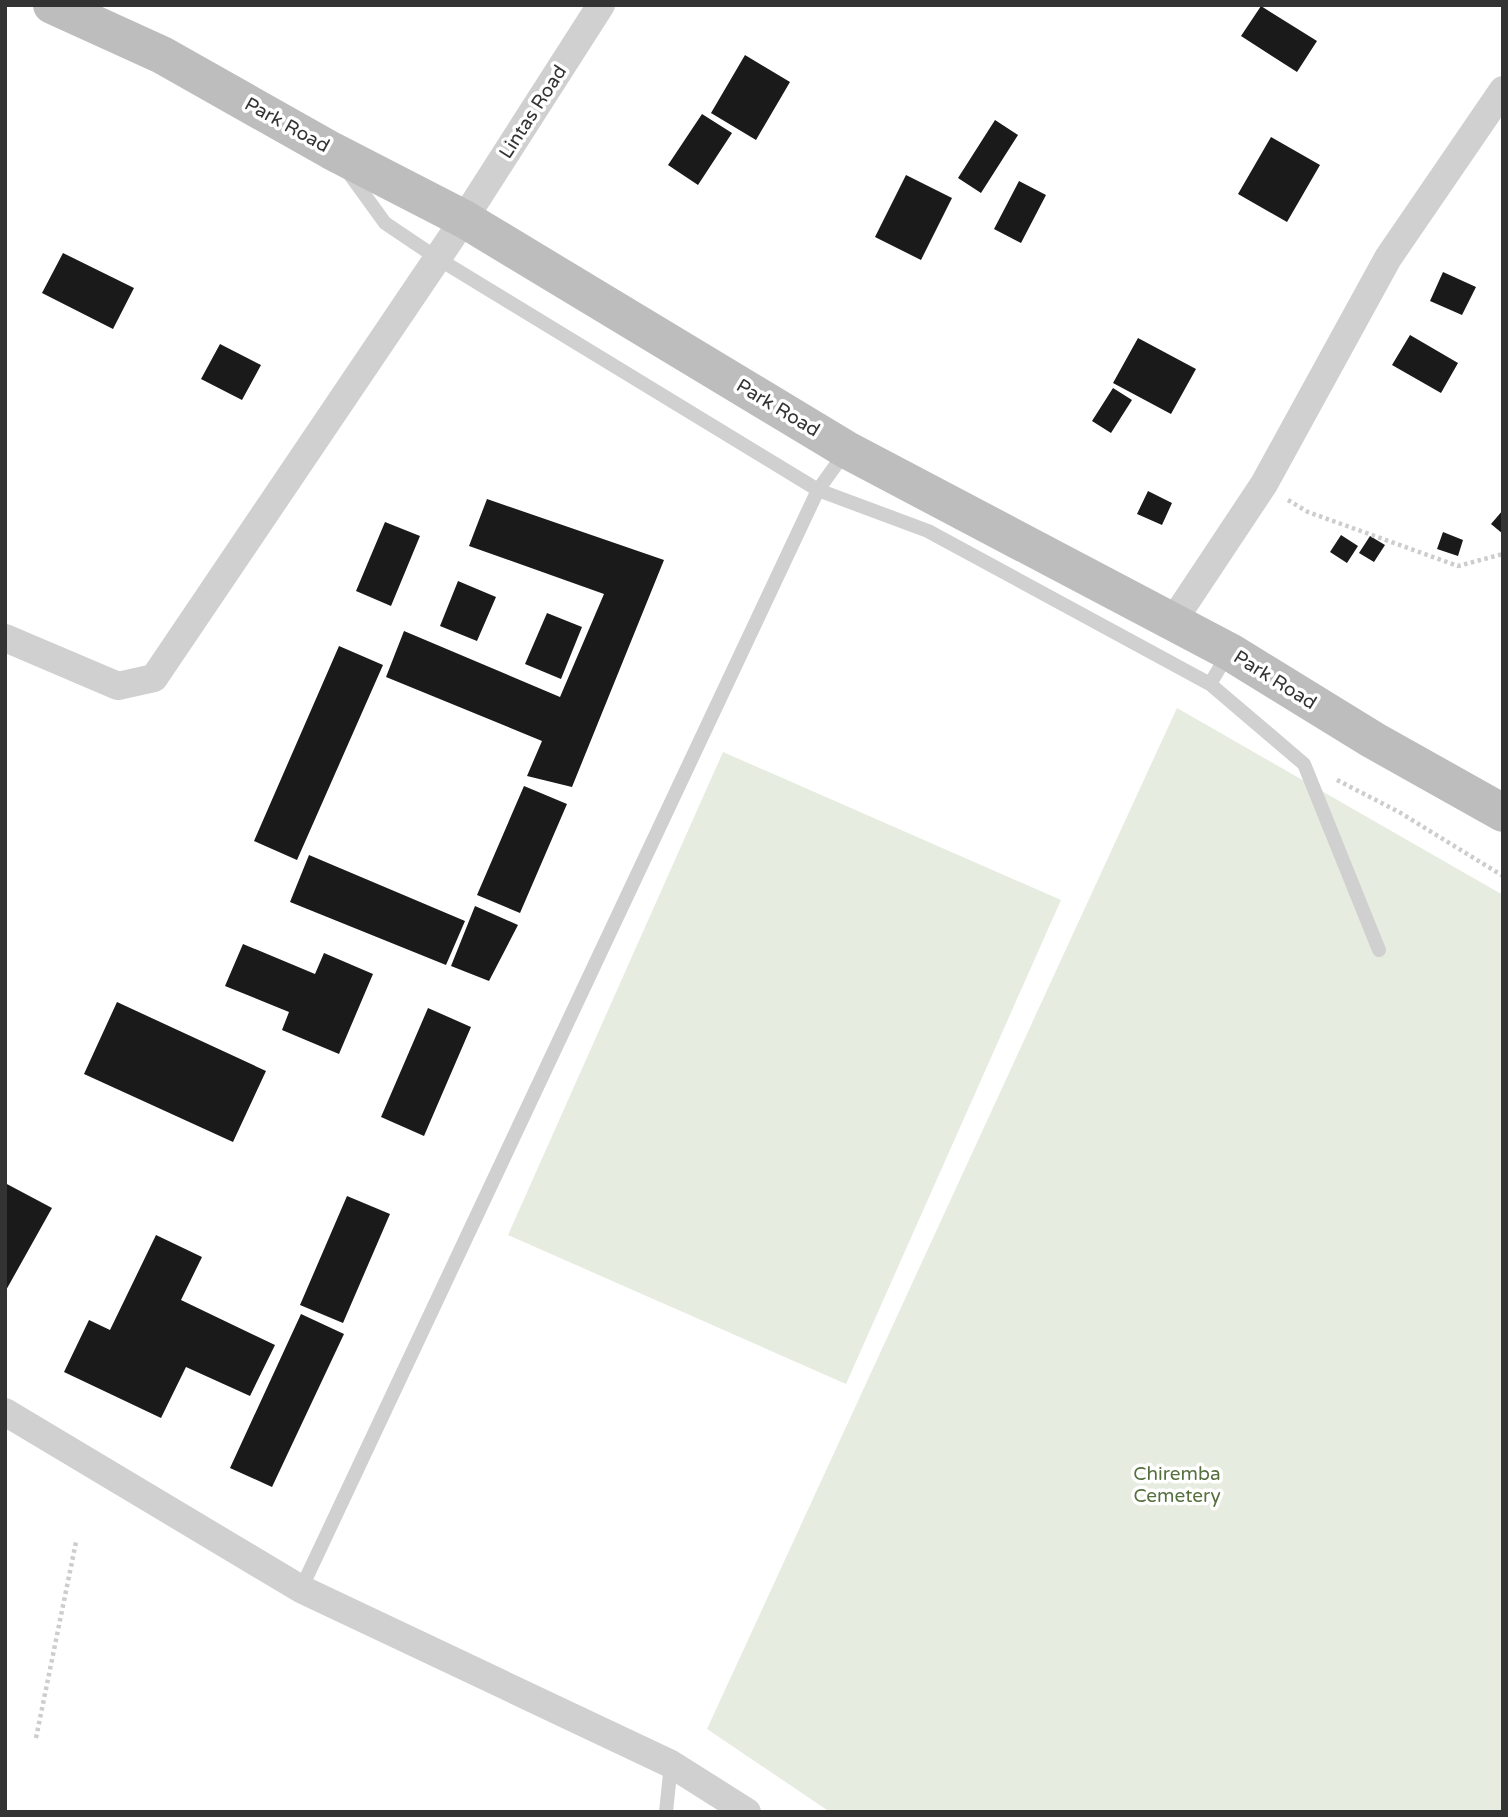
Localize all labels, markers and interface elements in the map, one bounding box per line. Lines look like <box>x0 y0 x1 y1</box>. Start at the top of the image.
street label: Lintas Road <box>495 61 571 163</box>
street label: Park Road <box>241 93 333 157</box>
street label: Park Road <box>732 375 824 441</box>
street label: Park Road <box>1230 646 1320 714</box>
park label: Chiremba Cemetery <box>1133 1463 1221 1507</box>

